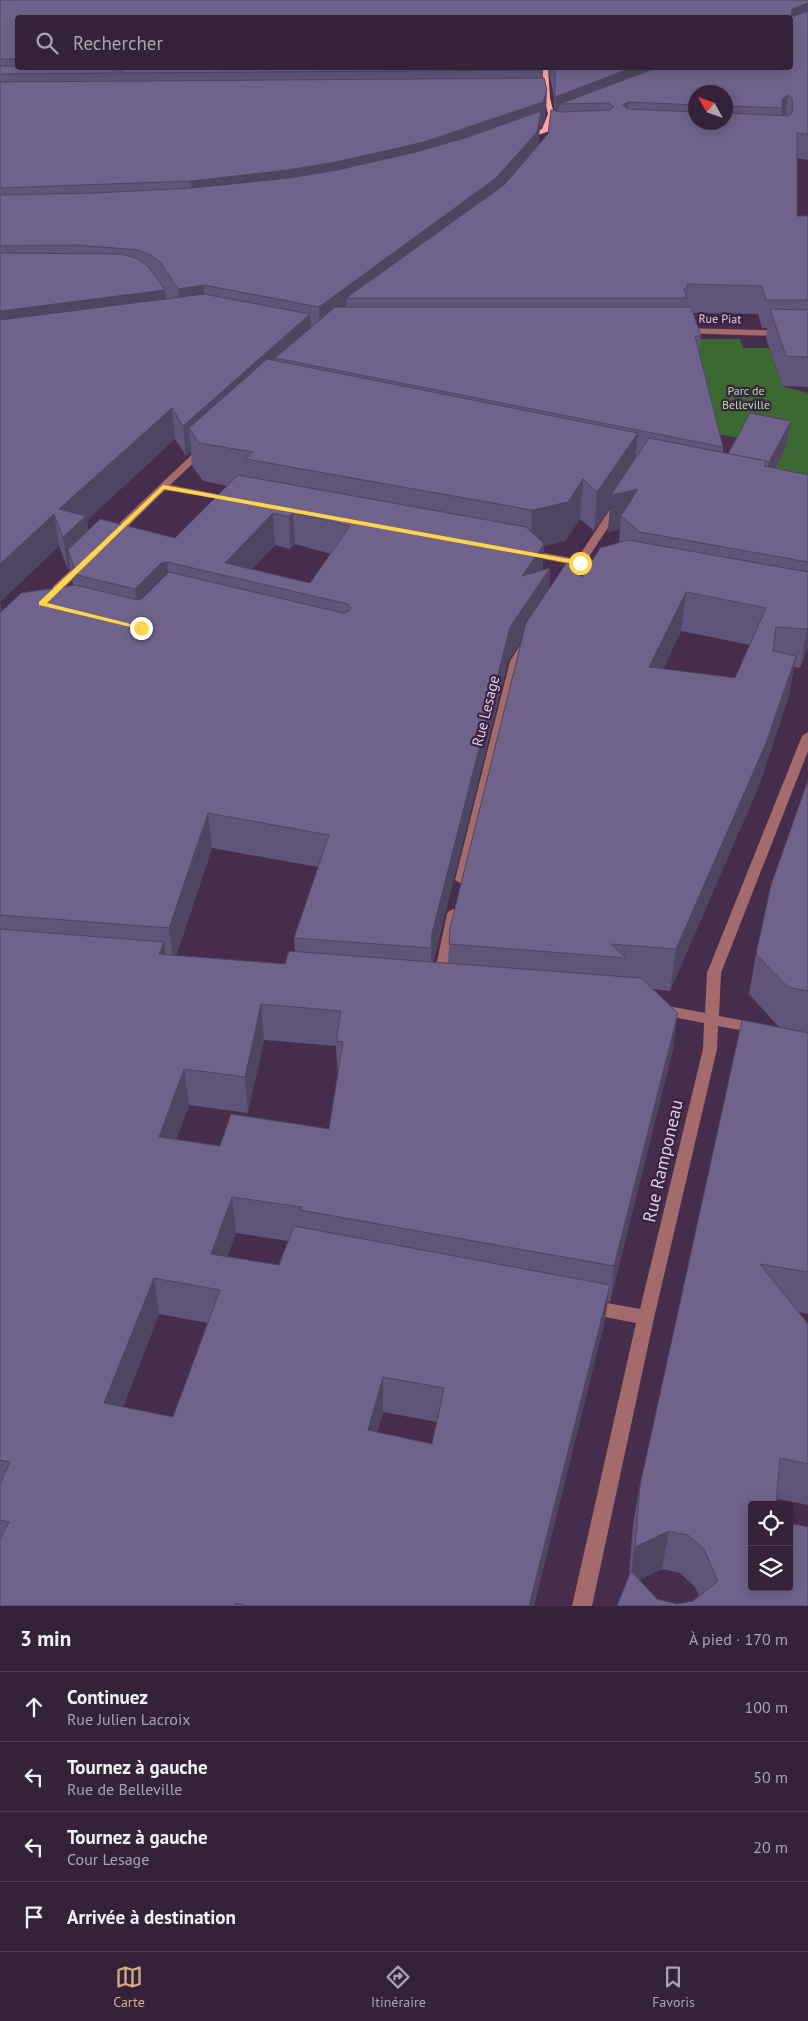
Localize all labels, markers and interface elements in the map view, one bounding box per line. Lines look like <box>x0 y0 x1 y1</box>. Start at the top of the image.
search box <box>15 15 793 70</box>
icon: search <box>33 29 61 57</box>
text: Rechercher <box>73 31 163 55</box>
north arrow <box>688 85 733 130</box>
street label: Rue Piat <box>699 311 742 326</box>
park label: Parc de Belleville <box>722 383 770 412</box>
route start <box>569 552 592 575</box>
route end <box>130 617 153 640</box>
street label: Rue Lesage <box>468 673 503 748</box>
street label: Rue Ramponeau <box>637 1097 688 1225</box>
map controls <box>748 1501 793 1591</box>
button: locate <box>748 1501 793 1546</box>
button: layers <box>748 1546 793 1591</box>
text: 3 min <box>20 1625 71 1652</box>
text: À pied · 170 m <box>689 1629 788 1649</box>
text: Continuez <box>67 1685 148 1709</box>
icon: ahead <box>20 1693 48 1721</box>
text: 100 m <box>745 1697 788 1717</box>
text: Rue Julien Lacroix <box>67 1709 190 1729</box>
text: Tournez à gauche <box>67 1755 208 1779</box>
icon: left <box>20 1763 48 1791</box>
text: 50 m <box>753 1767 788 1787</box>
text: Rue de Belleville <box>67 1779 182 1799</box>
text: Tournez à gauche <box>67 1825 208 1849</box>
icon: left <box>20 1833 48 1861</box>
text: 20 m <box>753 1837 788 1857</box>
text: Cour Lesage <box>67 1849 149 1869</box>
icon: arrive <box>20 1903 48 1931</box>
text: Arrivée à destination <box>67 1905 236 1929</box>
tab: Carte <box>113 1963 145 2011</box>
tab: Itinéraire <box>371 1963 426 2011</box>
tab: Favoris <box>652 1963 695 2011</box>

